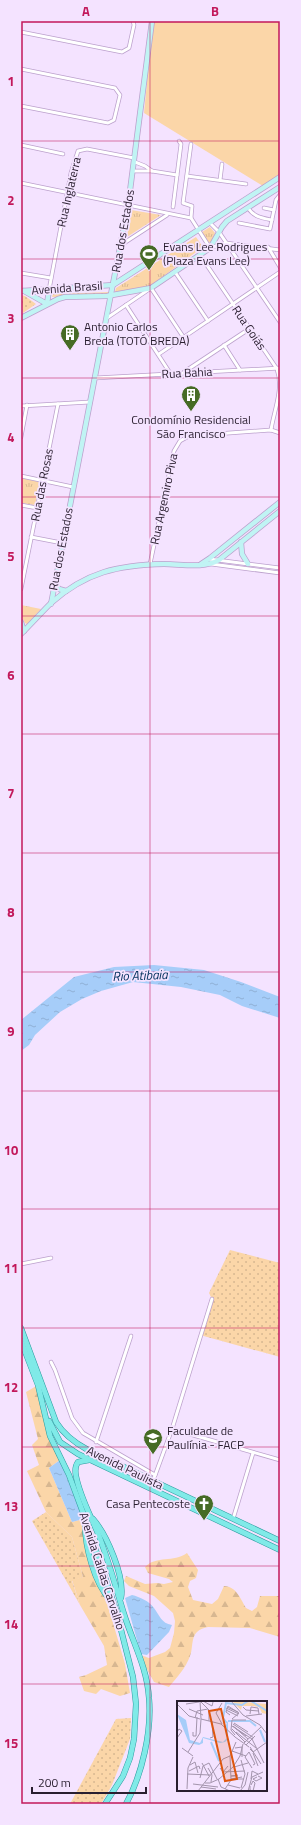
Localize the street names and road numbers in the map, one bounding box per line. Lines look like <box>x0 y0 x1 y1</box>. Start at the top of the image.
street label: Rua Inglaterra <box>51 155 86 229</box>
street label: Rua dos Estados <box>106 187 139 274</box>
street label: Avenida Brasil <box>31 276 103 299</box>
street label: Rua Goiás <box>227 302 272 354</box>
street label: Rua Bahia <box>161 362 213 383</box>
street label: Rua das Rosas <box>25 446 58 523</box>
street label: Rua Argemiro Piva <box>145 451 182 546</box>
street label: Rua dos Estados <box>43 505 78 592</box>
street label: Avenida Paulista <box>84 1441 167 1494</box>
street label: Avenida Caldas Carvalho <box>75 1510 130 1632</box>

